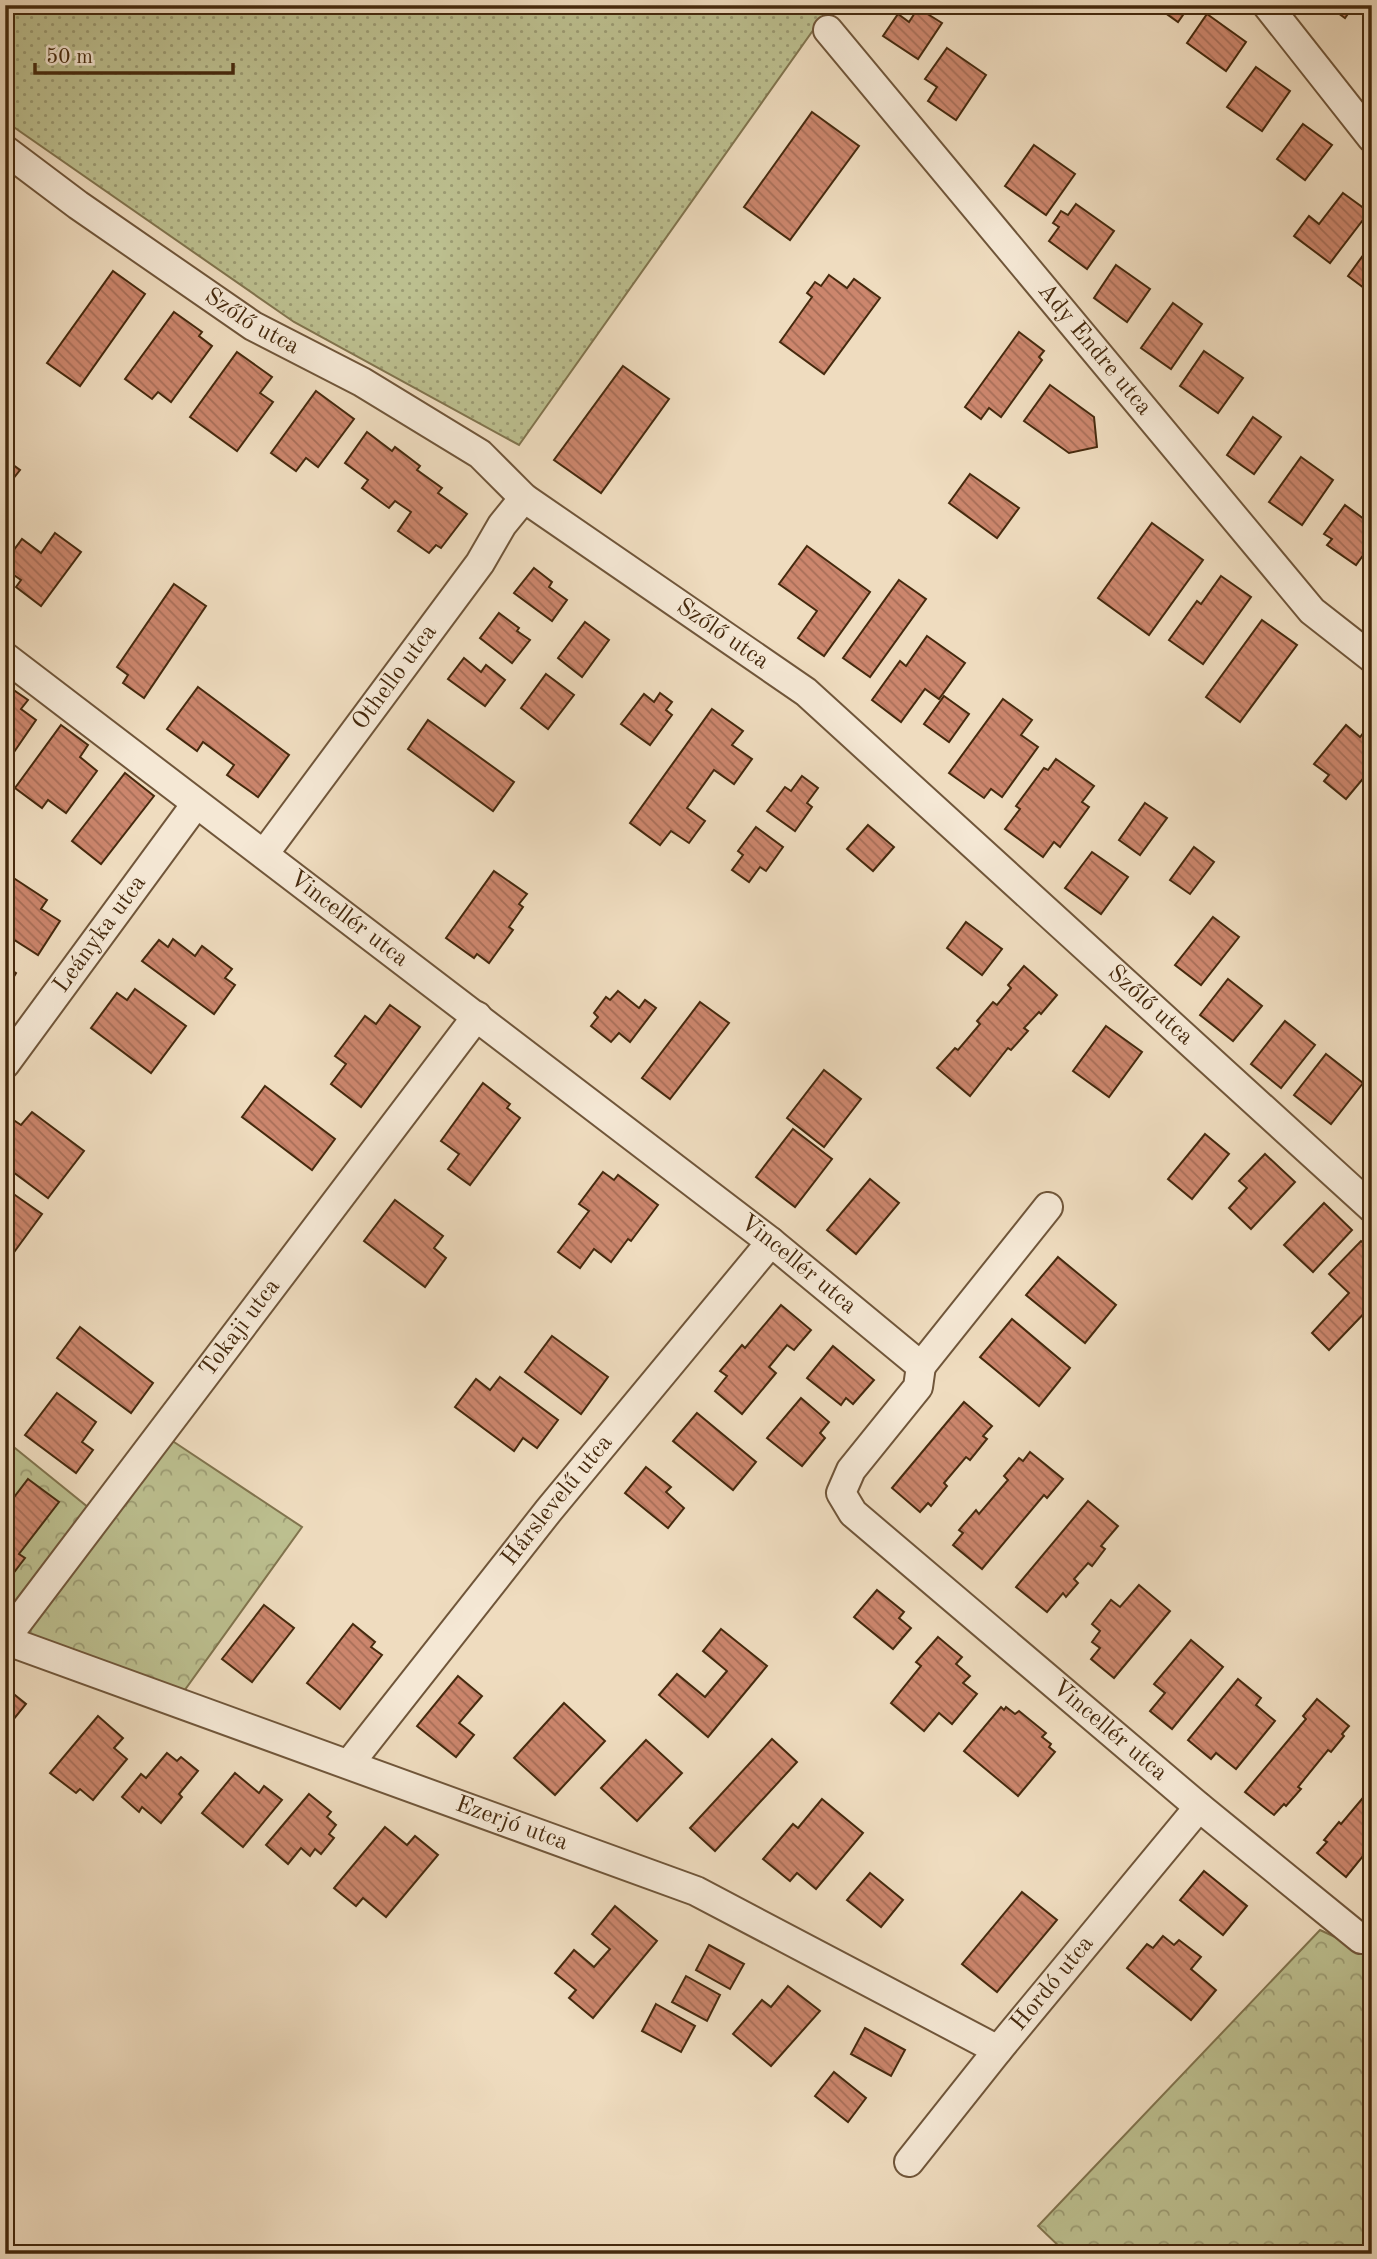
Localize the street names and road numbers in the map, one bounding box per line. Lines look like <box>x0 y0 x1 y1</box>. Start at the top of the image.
street label: Ady Endre utca <box>1033 279 1156 420</box>
street label: Szőlő utca <box>200 284 303 360</box>
street label: Szőlő utca <box>672 595 773 675</box>
street label: Othello utca <box>348 620 442 734</box>
street label: Vincellér utca <box>284 866 412 972</box>
street label: Leányka utca <box>49 871 151 998</box>
street label: Szőlő utca <box>1103 961 1197 1050</box>
street label: Vincellér utca <box>735 1211 861 1319</box>
street label: Tokaji utca <box>196 1274 285 1382</box>
street label: Hárslevelű utca <box>498 1431 618 1571</box>
street label: Vincellér utca <box>1047 1675 1171 1786</box>
street label: Ezerjó utca <box>452 1793 571 1855</box>
street label: Hordó utca <box>1007 1932 1099 2036</box>

